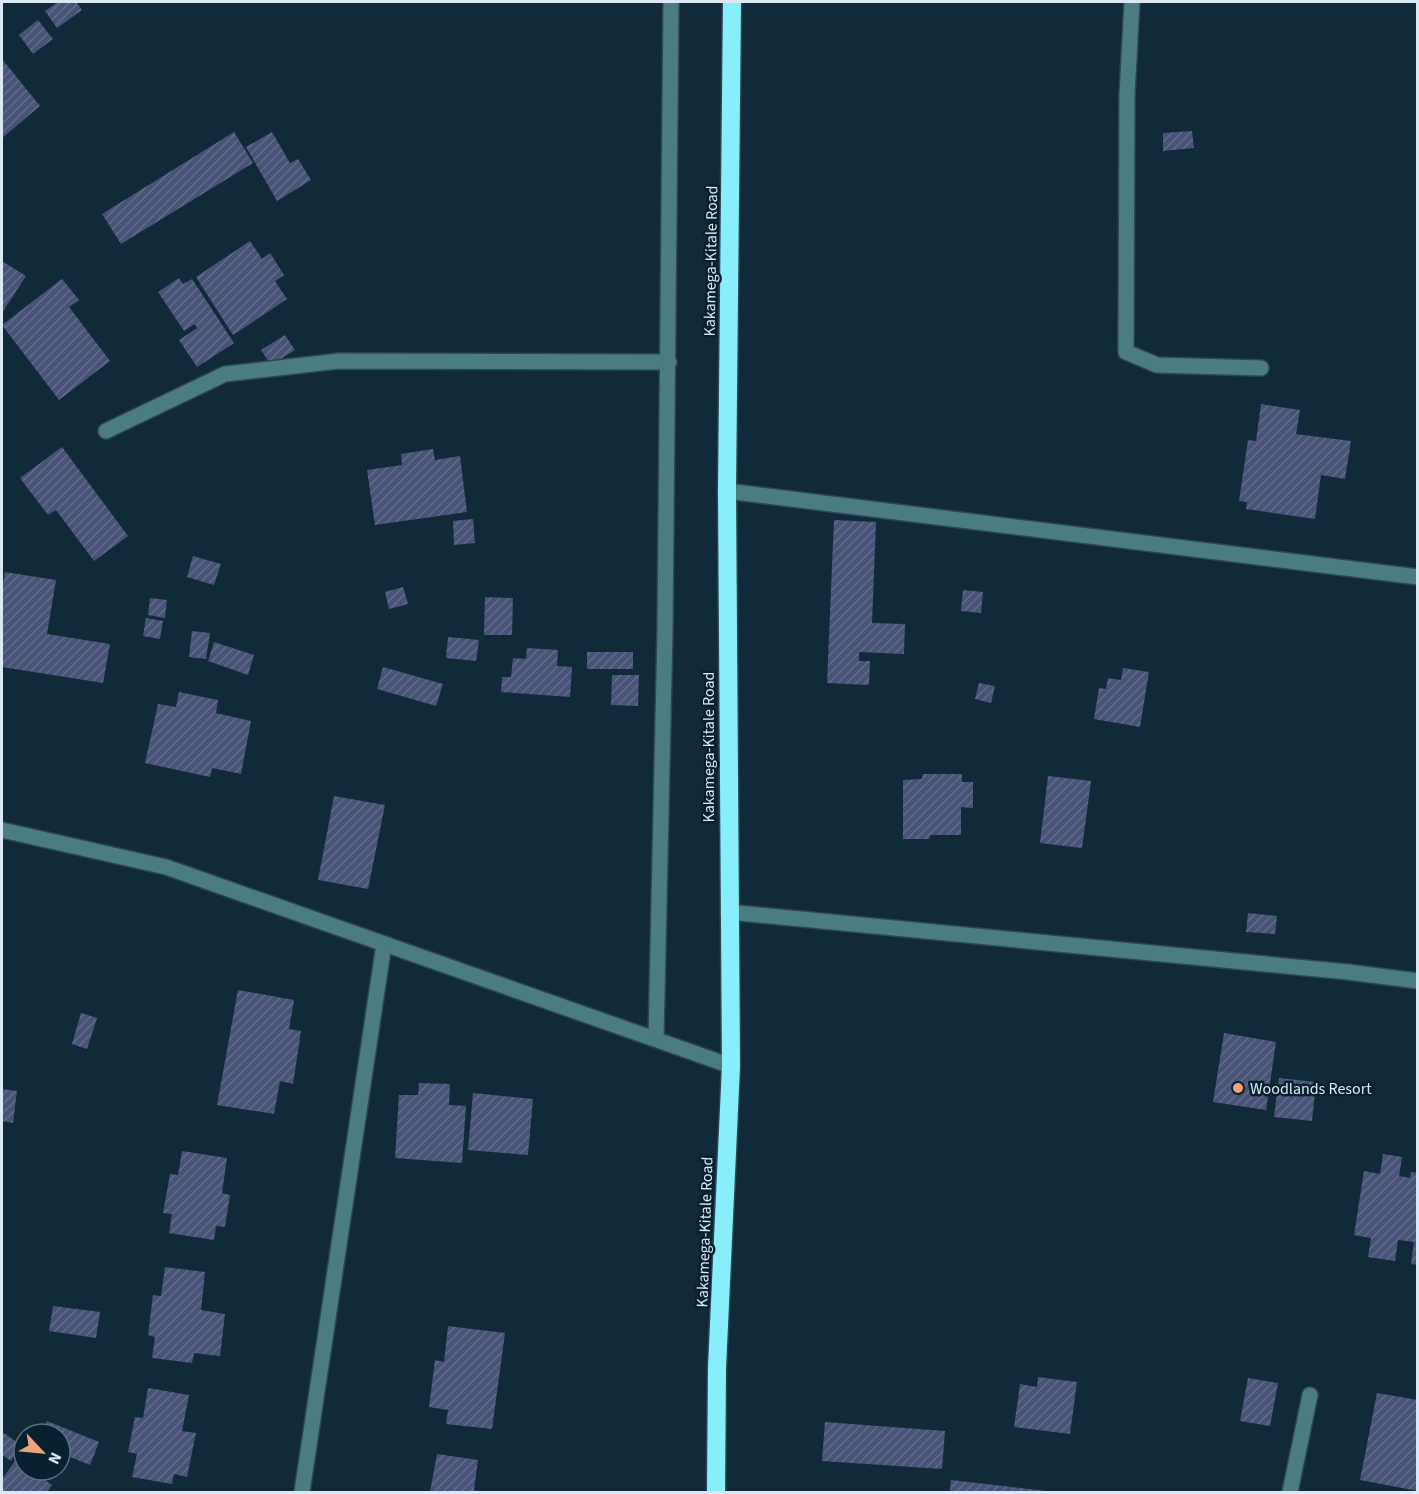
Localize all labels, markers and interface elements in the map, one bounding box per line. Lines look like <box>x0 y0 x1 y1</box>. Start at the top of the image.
street label: Kakamega-Kitale Road <box>699 185 723 337</box>
street label: Kakamega-Kitale Road <box>698 672 720 822</box>
place label: Woodlands Resort <box>1250 1078 1372 1100</box>
marker: Woodlands Resort <box>1231 1081 1245 1095</box>
street label: Kakamega-Kitale Road <box>691 1156 719 1308</box>
north arrow <box>12 1422 72 1482</box>
text: N <box>42 1449 67 1468</box>

